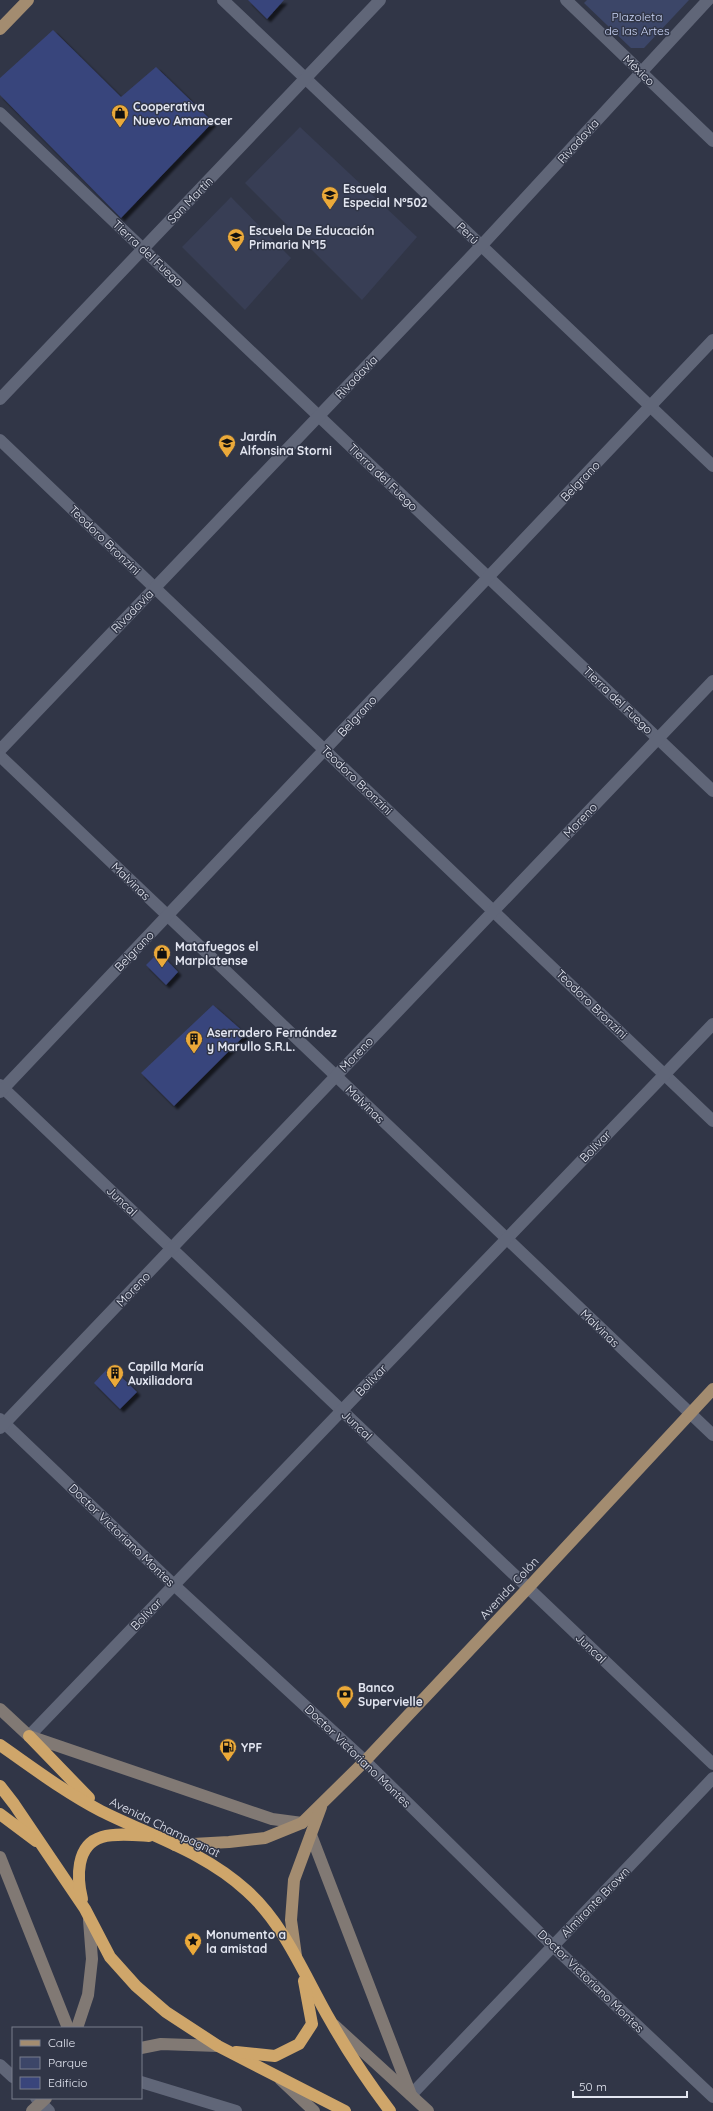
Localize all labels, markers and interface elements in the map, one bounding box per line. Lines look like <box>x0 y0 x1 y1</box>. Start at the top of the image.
park label: Plazoleta de las Artes <box>604 9 670 38</box>
street label: México <box>620 51 658 89</box>
place label: Cooperativa Nuevo Amanecer <box>133 99 232 128</box>
shop icon: Cooperativa Nuevo Amanecer <box>110 103 130 128</box>
street label: Rivadavia <box>554 116 602 166</box>
street label: San Martín <box>164 173 216 227</box>
place label: Escuela Especial Nº502 <box>343 181 428 210</box>
school or university icon: Escuela Especial Nº502 <box>320 185 340 210</box>
street label: Tierra del Fuego <box>110 216 186 290</box>
street label: Perú <box>454 219 482 247</box>
place label: Escuela De Educación Primaria Nº15 <box>249 223 374 252</box>
school or university icon: Escuela De Educación Primaria Nº15 <box>226 227 246 252</box>
street label: Rivadavia <box>332 352 380 402</box>
place label: Jardín Alfonsina Storni <box>240 429 332 458</box>
school or university icon: Jardín Alfonsina Storni <box>217 433 237 458</box>
street label: Tierra del Fuego <box>345 440 421 514</box>
street label: Belgrano <box>557 458 603 504</box>
street label: Teodoro Bronzini <box>66 502 144 578</box>
street label: Rivadavia <box>108 586 156 636</box>
street label: Tierra del Fuego <box>580 663 656 737</box>
street label: Belgrano <box>334 692 380 740</box>
street label: Teodoro Bronzini <box>318 742 396 818</box>
street label: Moreno <box>560 800 600 840</box>
street label: Malvinas <box>108 859 154 903</box>
street label: Belgrano <box>111 928 157 974</box>
place label: Matafuegos el Marplatense <box>175 939 259 968</box>
shop icon: Matafuegos el Marplatense <box>152 943 172 968</box>
street label: Teodoro Bronzini <box>553 966 631 1042</box>
place label: Aserradero Fernández y Marullo S.R.L. <box>207 1025 337 1054</box>
building icon: Aserradero Fernández y Marullo S.R.L. <box>184 1029 204 1054</box>
street label: Moreno <box>336 1034 376 1074</box>
street label: Malvinas <box>342 1082 388 1126</box>
street label: Bolívar <box>576 1127 614 1165</box>
street label: Juncal <box>104 1183 140 1219</box>
street label: Moreno <box>113 1269 153 1309</box>
street label: Malvinas <box>577 1306 623 1350</box>
place label: Capilla María Auxiliadora <box>128 1359 204 1388</box>
street label: Bolívar <box>352 1361 390 1399</box>
building icon: Capilla María Auxiliadora <box>105 1363 125 1388</box>
street label: Juncal <box>339 1407 375 1443</box>
street label: Doctor Victoriano Montes <box>66 1480 178 1590</box>
street label: Avenida Colón <box>476 1554 542 1622</box>
street label: Bolívar <box>127 1595 165 1633</box>
street label: Juncal <box>573 1630 609 1666</box>
place label: Banco Supervielle <box>358 1680 423 1709</box>
bank icon: Banco Supervielle <box>335 1684 355 1709</box>
street label: Doctor Victoriano Montes <box>302 1701 414 1811</box>
fuel station icon: YPF <box>218 1737 238 1762</box>
place label: YPF <box>241 1740 262 1755</box>
street label: Avenida Champagnat <box>107 1794 223 1860</box>
street label: Almirante Brown <box>558 1864 632 1940</box>
street label: Doctor Victoriano Montes <box>535 1926 647 2036</box>
place label: Monumento a la amistad <box>206 1927 286 1956</box>
place icon: Monumento a la amistad <box>183 1931 203 1956</box>
legend <box>12 2027 142 2099</box>
text: Calle <box>48 2035 76 2050</box>
text: Parque <box>48 2055 88 2070</box>
scale bar <box>573 2073 687 2099</box>
text: Edificio <box>48 2075 88 2090</box>
text: 50 m <box>579 2079 607 2094</box>

